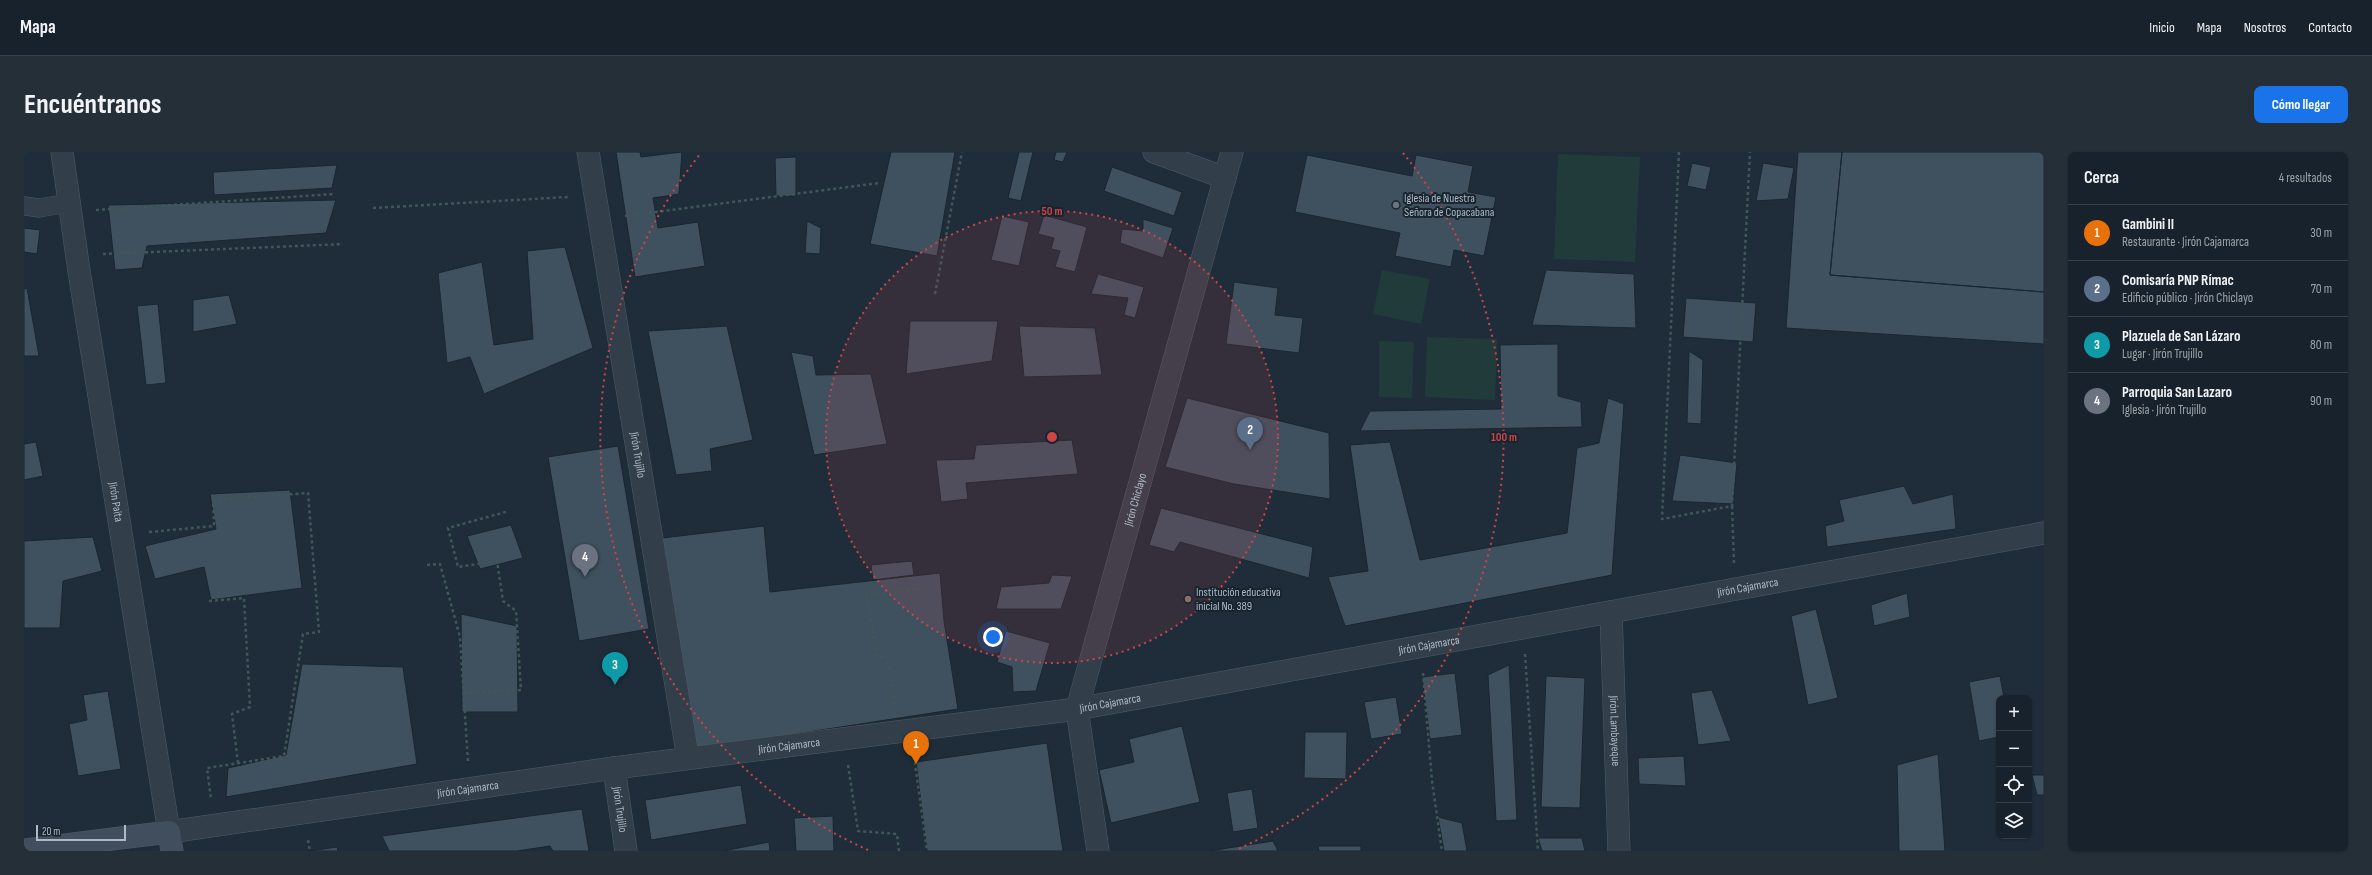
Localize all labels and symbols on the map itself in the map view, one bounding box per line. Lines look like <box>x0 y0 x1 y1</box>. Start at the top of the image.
place label: Iglesia de Nuestra Señora de Copacabana <box>1404 191 1495 220</box>
marker: Iglesia de Nuestra Señora de Copacabana <box>1391 200 1401 210</box>
text: 50 m <box>1042 204 1062 219</box>
pin: 2 <box>1237 417 1263 450</box>
street label: Jirón Trujillo <box>627 430 649 479</box>
centre of rings <box>1045 430 1059 444</box>
text: 100 m <box>1491 430 1517 445</box>
street label: Jirón Chiclayo <box>1121 471 1150 529</box>
street label: Jirón Paita <box>105 480 127 523</box>
pin: 4 <box>572 544 598 577</box>
street label: Jirón Cajamarca <box>1715 574 1780 600</box>
place label: Institución educativa inicial No. 389 <box>1196 585 1281 614</box>
marker: Institución educativa inicial No. 389 <box>1183 594 1193 604</box>
your location <box>983 627 1003 647</box>
street label: Jirón Cajamarca <box>1396 632 1461 658</box>
pin: 3 <box>602 652 628 685</box>
street label: Jirón Cajamarca <box>1077 690 1142 716</box>
street label: Jirón Lambayeque <box>1606 694 1624 767</box>
pin: 1 <box>903 731 929 764</box>
street label: Jirón Cajamarca <box>756 734 821 757</box>
street label: Jirón Cajamarca <box>435 777 500 801</box>
street label: Jirón Trujillo <box>609 785 631 834</box>
scale bar <box>36 823 126 842</box>

